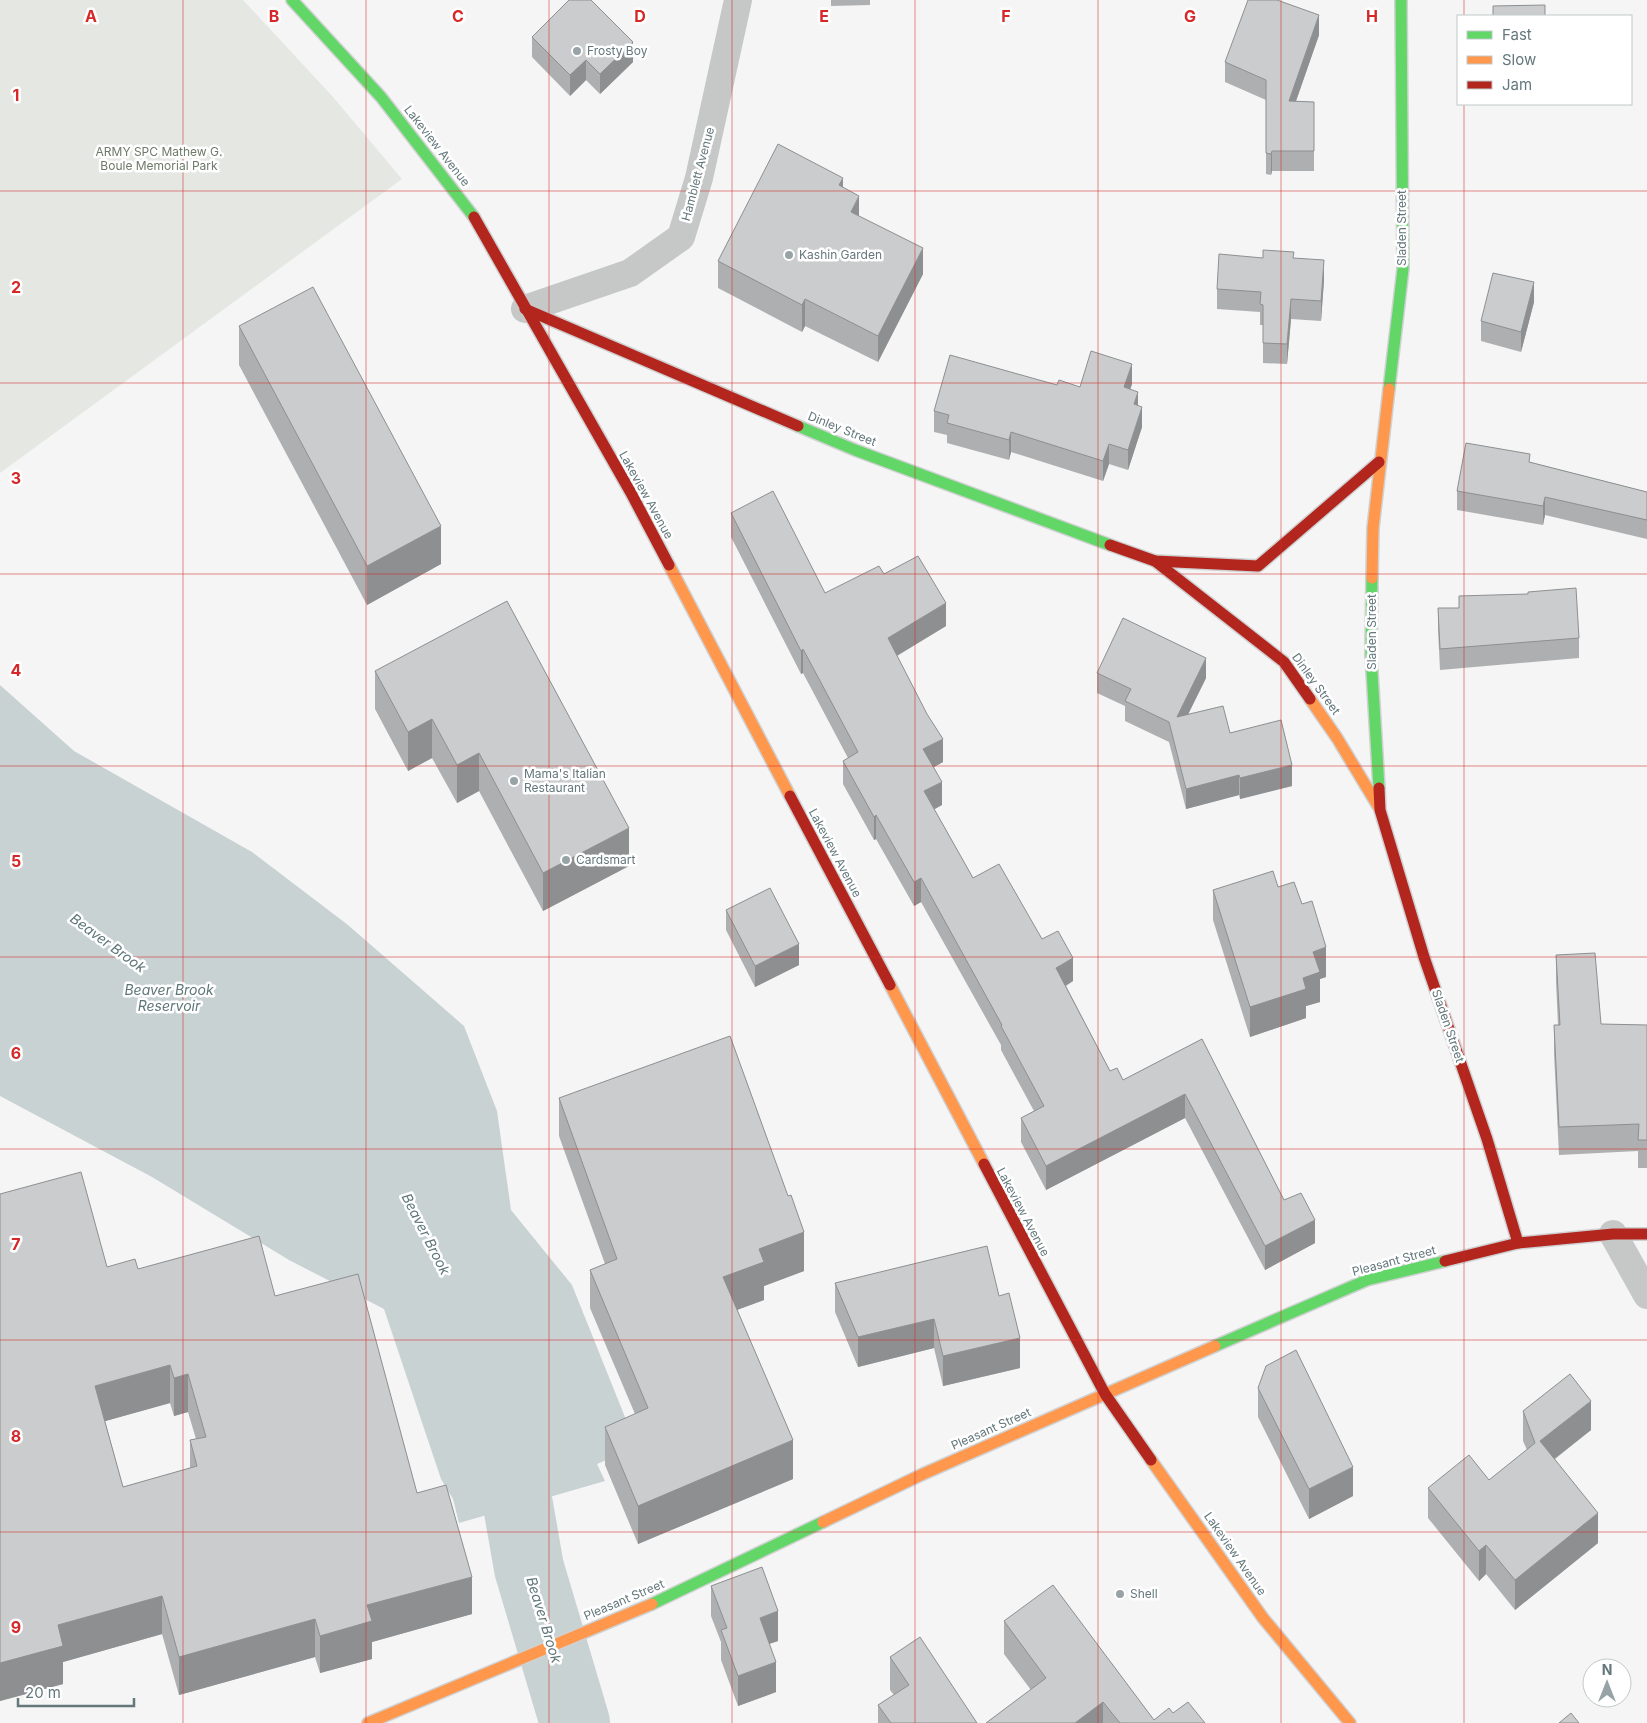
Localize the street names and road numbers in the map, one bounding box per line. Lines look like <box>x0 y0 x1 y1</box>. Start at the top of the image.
street label: Lakeview Avenue <box>401 102 474 189</box>
street label: Hamblett Avenue <box>678 125 717 222</box>
street label: Sladen Street <box>1394 190 1409 266</box>
street label: Dinley Street <box>806 408 879 449</box>
street label: Lakeview Avenue <box>616 448 677 541</box>
street label: Sladen Street <box>1364 594 1379 670</box>
street label: Dinley Street <box>1289 650 1344 717</box>
street label: Lakeview Avenue <box>806 806 865 900</box>
street label: Sladen Street <box>1429 987 1468 1064</box>
street label: Lakeview Avenue <box>994 1165 1053 1259</box>
street label: Pleasant Street <box>1351 1242 1437 1279</box>
street label: Pleasant Street <box>949 1404 1033 1453</box>
street label: Lakeview Avenue <box>1201 1509 1270 1598</box>
street label: Pleasant Street <box>581 1576 666 1623</box>

